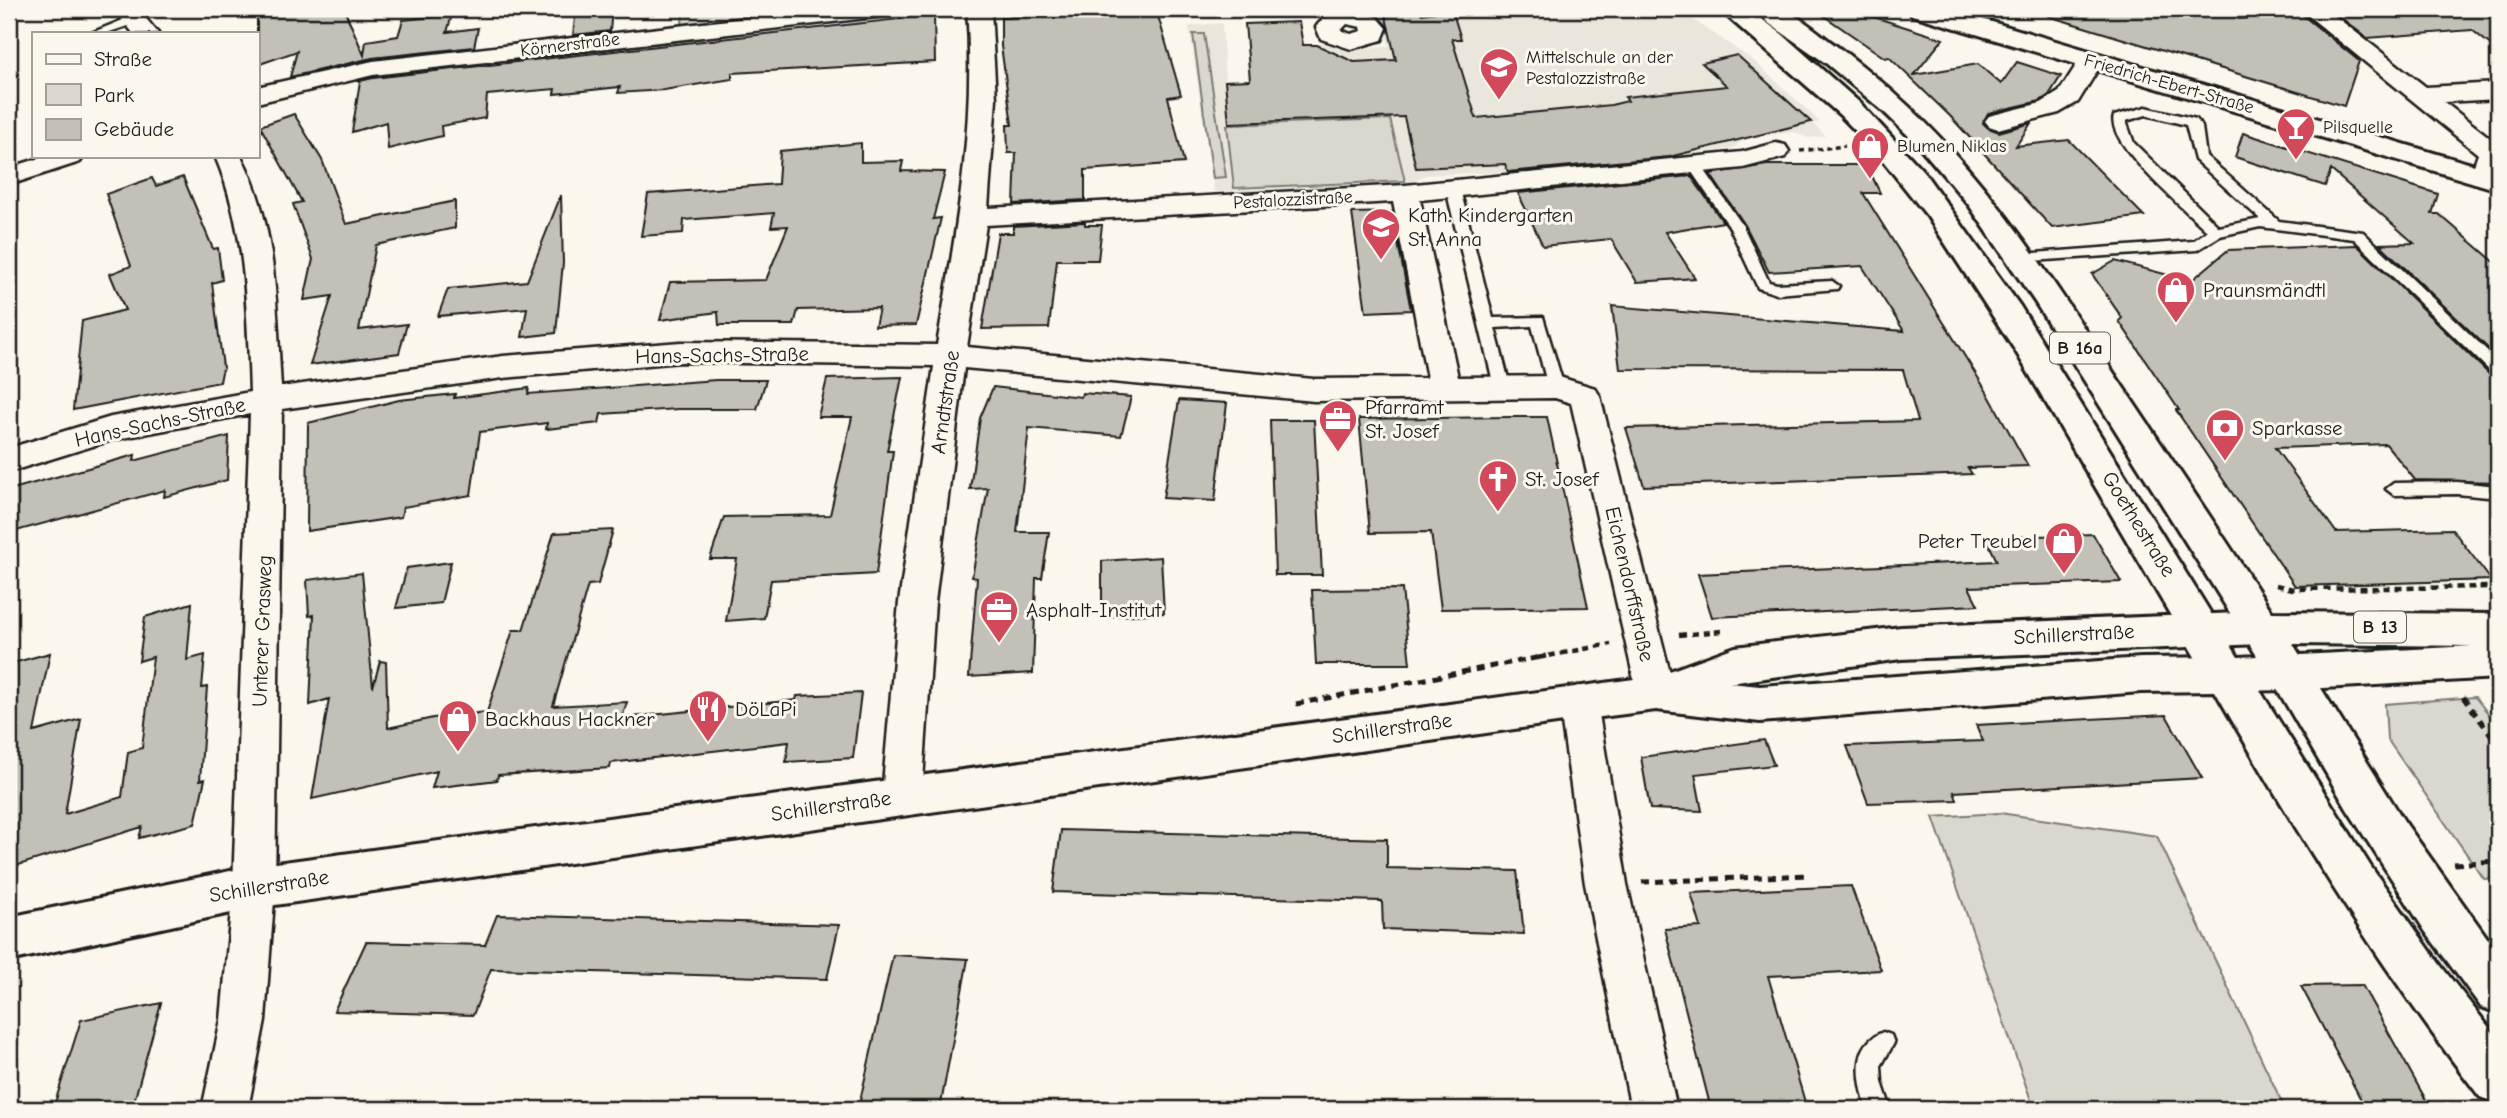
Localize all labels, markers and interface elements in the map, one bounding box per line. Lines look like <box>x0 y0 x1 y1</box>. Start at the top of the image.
street label: Körnerstraße <box>519 28 621 62</box>
legend <box>32 32 259 158</box>
school or university icon: Mittelschule an der Pestalozzistraße <box>1478 46 1520 101</box>
text: Straße <box>94 47 152 71</box>
place label: Mittelschule an der Pestalozzistraße <box>1526 47 1674 89</box>
street label: Friedrich-Ebert-Straße <box>2082 50 2256 118</box>
text: Park <box>94 83 134 107</box>
bar icon: Pilsquelle <box>2275 106 2317 161</box>
text: Gebäude <box>94 117 174 141</box>
place label: Pilsquelle <box>2323 117 2393 138</box>
shop icon: Blumen Niklas <box>1849 125 1891 180</box>
place label: Blumen Niklas <box>1897 136 2007 157</box>
street label: Pestalozzistraße <box>1233 186 1353 214</box>
place label: Kath. Kindergarten St. Anna <box>1408 203 1573 251</box>
school or university icon: Kath. Kindergarten St. Anna <box>1360 206 1402 261</box>
shop icon: Praunsmändtl <box>2155 269 2197 324</box>
place label: Praunsmändtl <box>2203 278 2326 302</box>
road number: B 16a <box>2050 332 2110 364</box>
street label: Hans-Sachs-Straße <box>635 341 809 369</box>
street label: Arndtstraße <box>926 349 964 455</box>
street label: Hans-Sachs-Straße <box>73 392 247 452</box>
place label: Pfarramt St. Josef <box>1365 395 1445 443</box>
office icon: Pfarramt St. Josef <box>1317 398 1359 453</box>
bank icon: Sparkasse <box>2204 407 2246 462</box>
place label: Sparkasse <box>2252 416 2342 440</box>
church icon: St. Josef <box>1477 458 1519 513</box>
place label: St. Josef <box>1525 467 1600 491</box>
street label: Goethestraße <box>2097 467 2181 581</box>
street label: Eichendorffstraße <box>1600 504 1660 664</box>
shop icon: Peter Treubel <box>2043 520 2085 575</box>
place label: Peter Treubel <box>1918 529 2037 553</box>
street label: Unterer Grasweg <box>247 555 277 707</box>
office icon: Asphalt-Institut <box>978 589 1020 644</box>
place label: Asphalt-Institut <box>1026 598 1162 622</box>
road number: B 13 <box>2354 612 2406 642</box>
street label: Schillerstraße <box>2013 619 2135 649</box>
restaurant icon: DöLaPi <box>687 688 729 743</box>
place label: DöLaPi <box>735 697 797 721</box>
shop icon: Backhaus Hackner <box>437 698 479 753</box>
place label: Backhaus Hackner <box>485 707 655 731</box>
street label: Schillerstraße <box>1330 708 1454 748</box>
street label: Schillerstraße <box>769 786 893 826</box>
street label: Schillerstraße <box>207 865 331 907</box>

